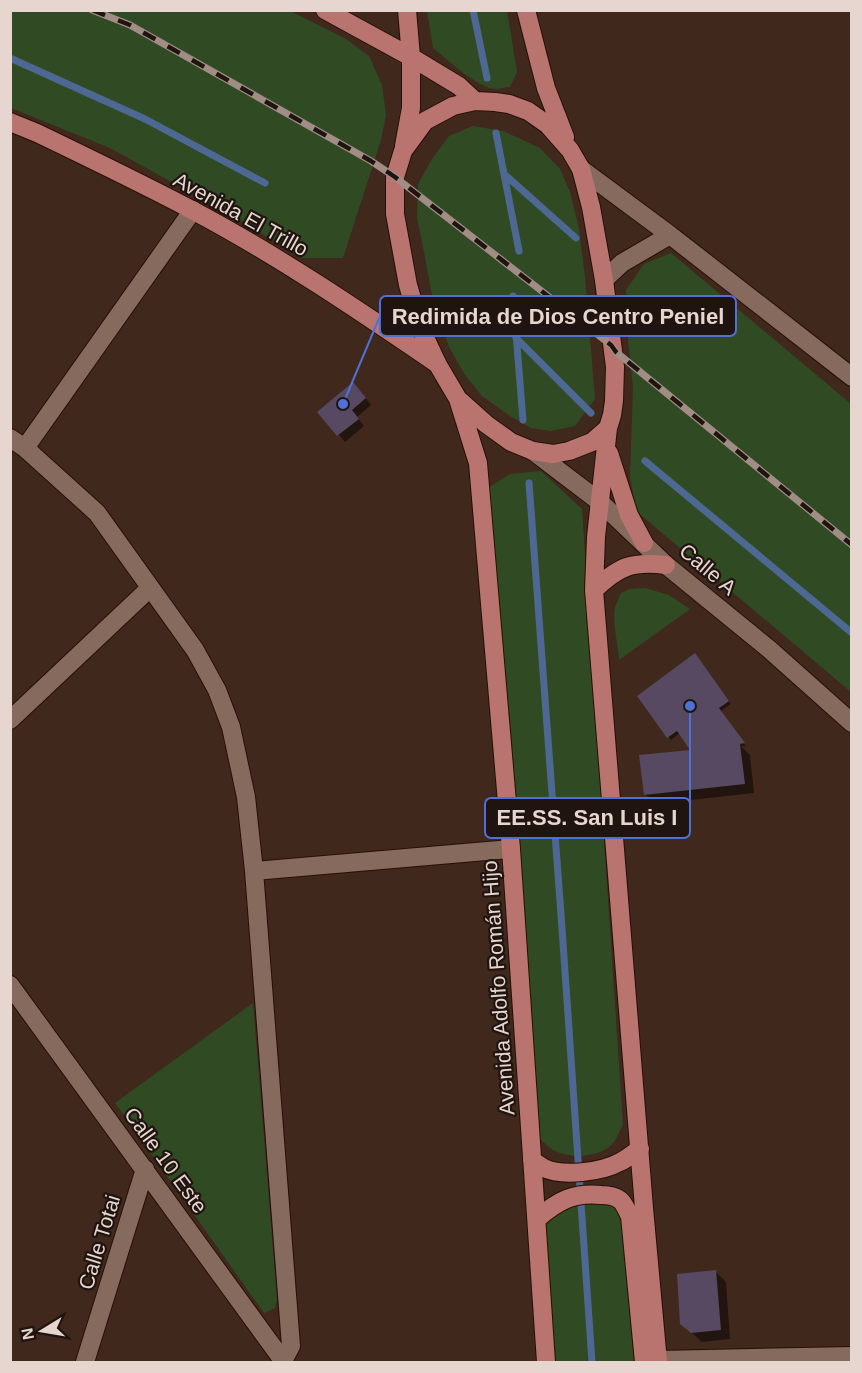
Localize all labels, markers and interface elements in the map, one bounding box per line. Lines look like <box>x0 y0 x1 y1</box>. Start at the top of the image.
street label: Avenida El Trillo <box>170 168 312 260</box>
callout: Redimida de Dios Centro Peniel <box>380 296 736 336</box>
text: Redimida de Dios Centro Peniel <box>392 304 724 329</box>
street label: Calle A <box>675 539 741 599</box>
callout: EE.SS. San Luis I <box>485 798 690 838</box>
text: EE.SS. San Luis I <box>497 805 677 830</box>
street label: Avenida Adolfo Román Hijo <box>478 860 518 1116</box>
street label: Calle 10 Este <box>120 1103 212 1217</box>
street label: Calle Totai <box>74 1192 124 1292</box>
north arrow <box>12 1301 72 1361</box>
text: N <box>18 1326 37 1341</box>

